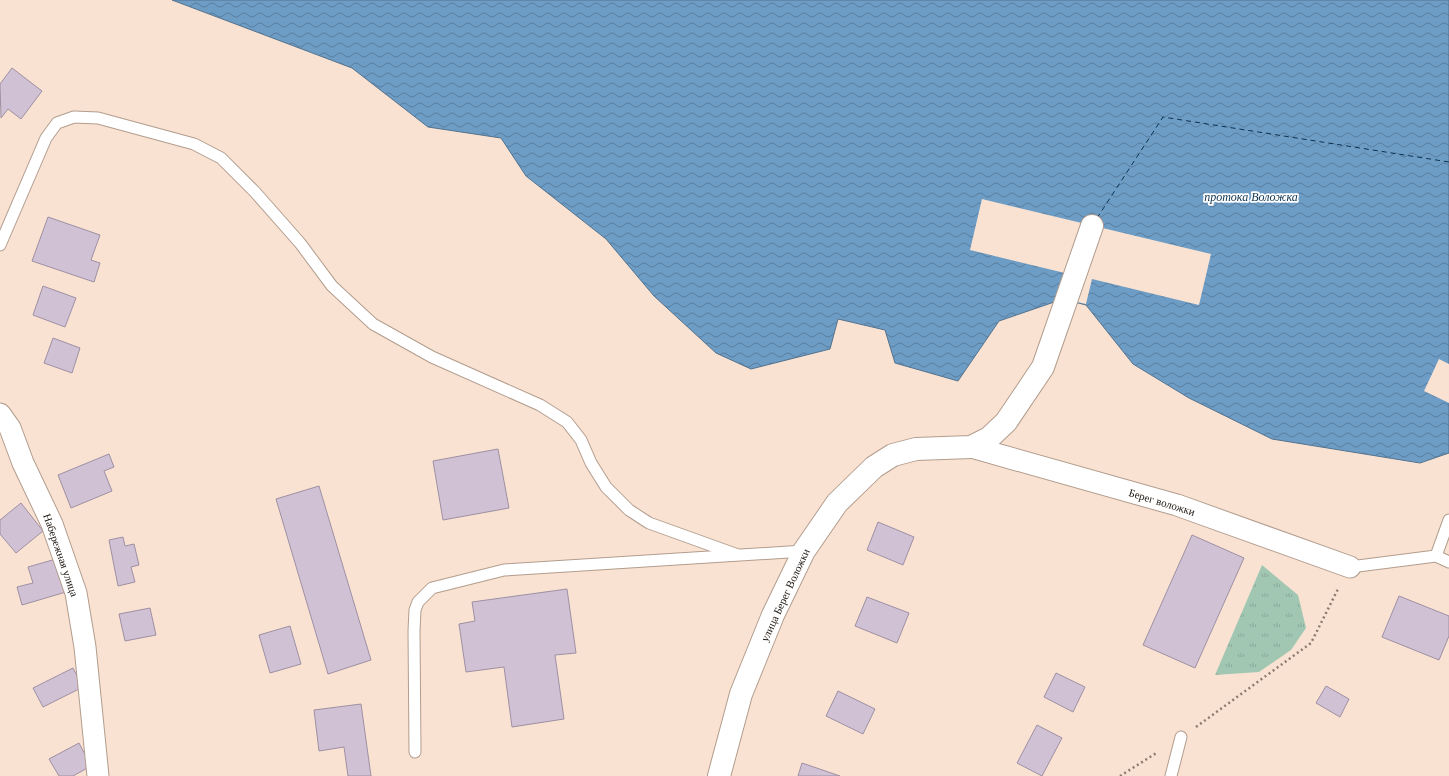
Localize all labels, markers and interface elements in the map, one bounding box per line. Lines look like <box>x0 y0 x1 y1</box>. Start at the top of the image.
water label: протока Воложка <box>1204 190 1298 204</box>
street label: Берег воложки <box>1127 486 1197 518</box>
street label: Набережная улица <box>41 512 81 598</box>
street label: улица Берег Воложки <box>758 547 812 643</box>

